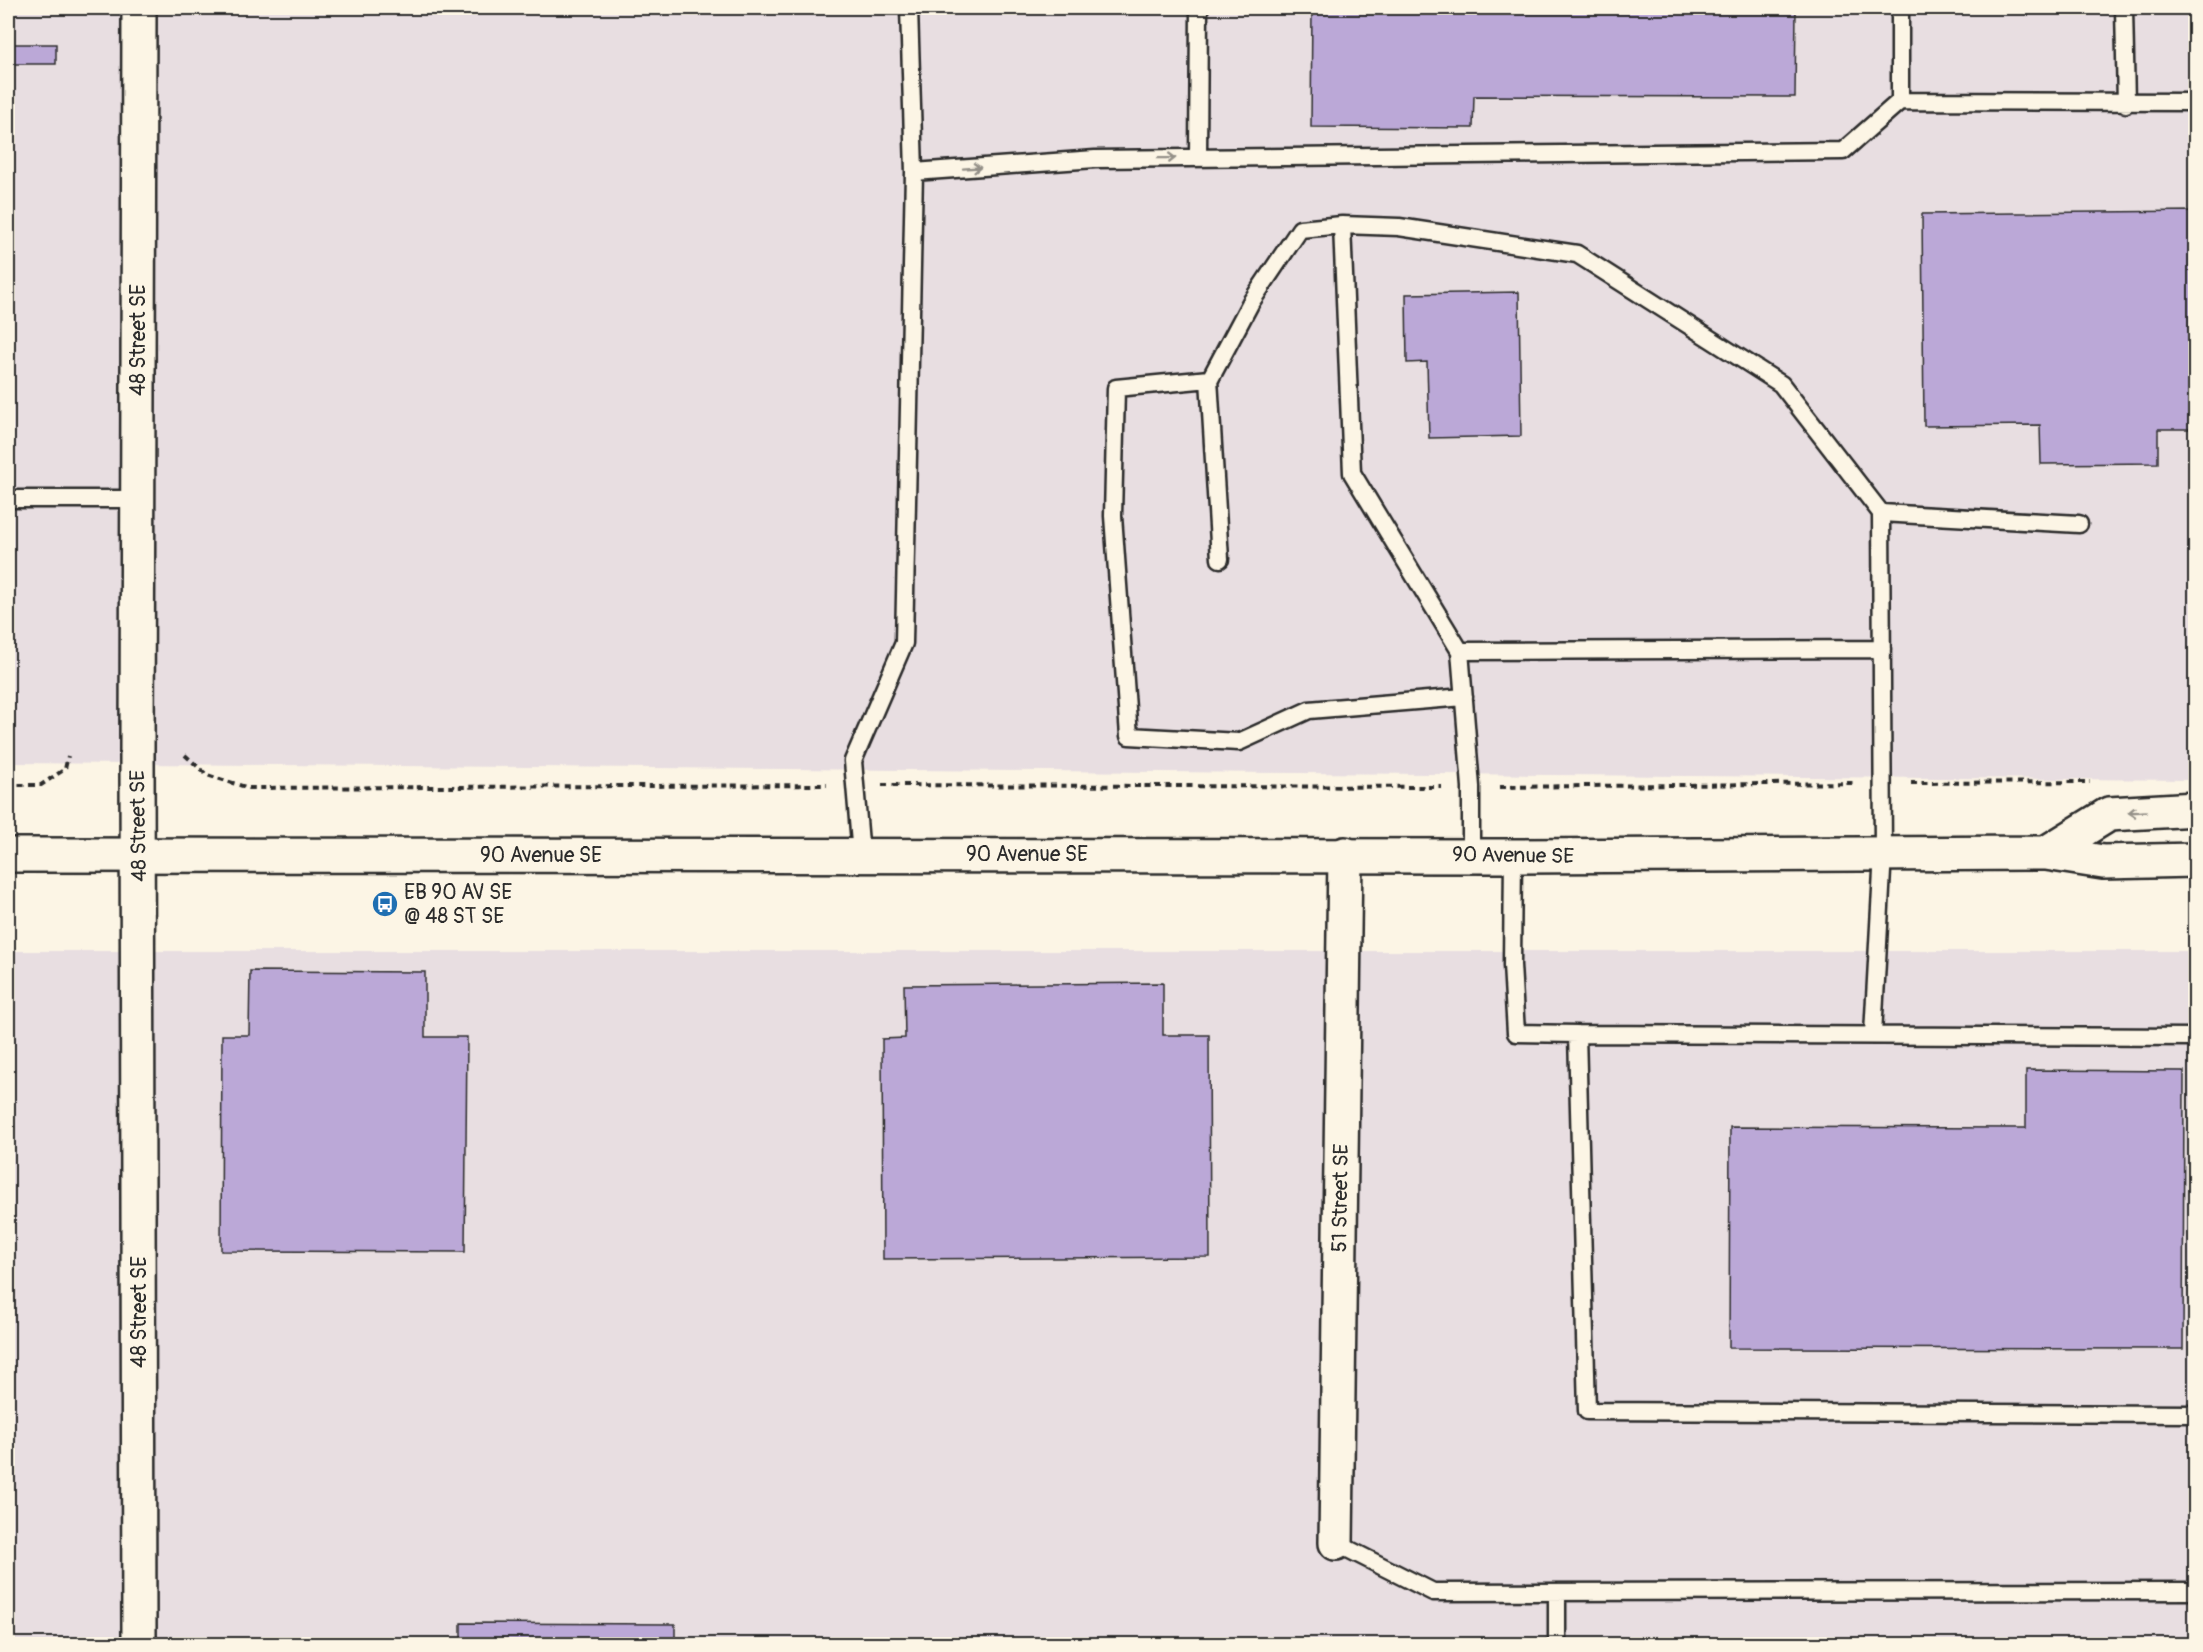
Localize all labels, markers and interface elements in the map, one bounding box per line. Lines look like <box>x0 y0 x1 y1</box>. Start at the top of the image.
one-way arrow <box>1157 152 1177 164</box>
one-way arrow <box>962 162 982 173</box>
street label: 48 Street SE <box>125 284 152 396</box>
street label: 48 Street SE <box>124 770 153 882</box>
one-way arrow <box>2128 807 2148 818</box>
street label: 90 Avenue SE <box>966 841 1088 868</box>
street label: 90 Avenue SE <box>1452 841 1574 870</box>
street label: 90 Avenue SE <box>480 842 602 869</box>
place label: EB 90 AV SE @ 48 ST SE <box>404 879 512 930</box>
bus stop icon: EB 90 AV SE @ 48 ST SE <box>370 889 400 919</box>
street label: 51 Street SE <box>1326 1143 1355 1253</box>
street label: 48 Street SE <box>126 1256 153 1368</box>

